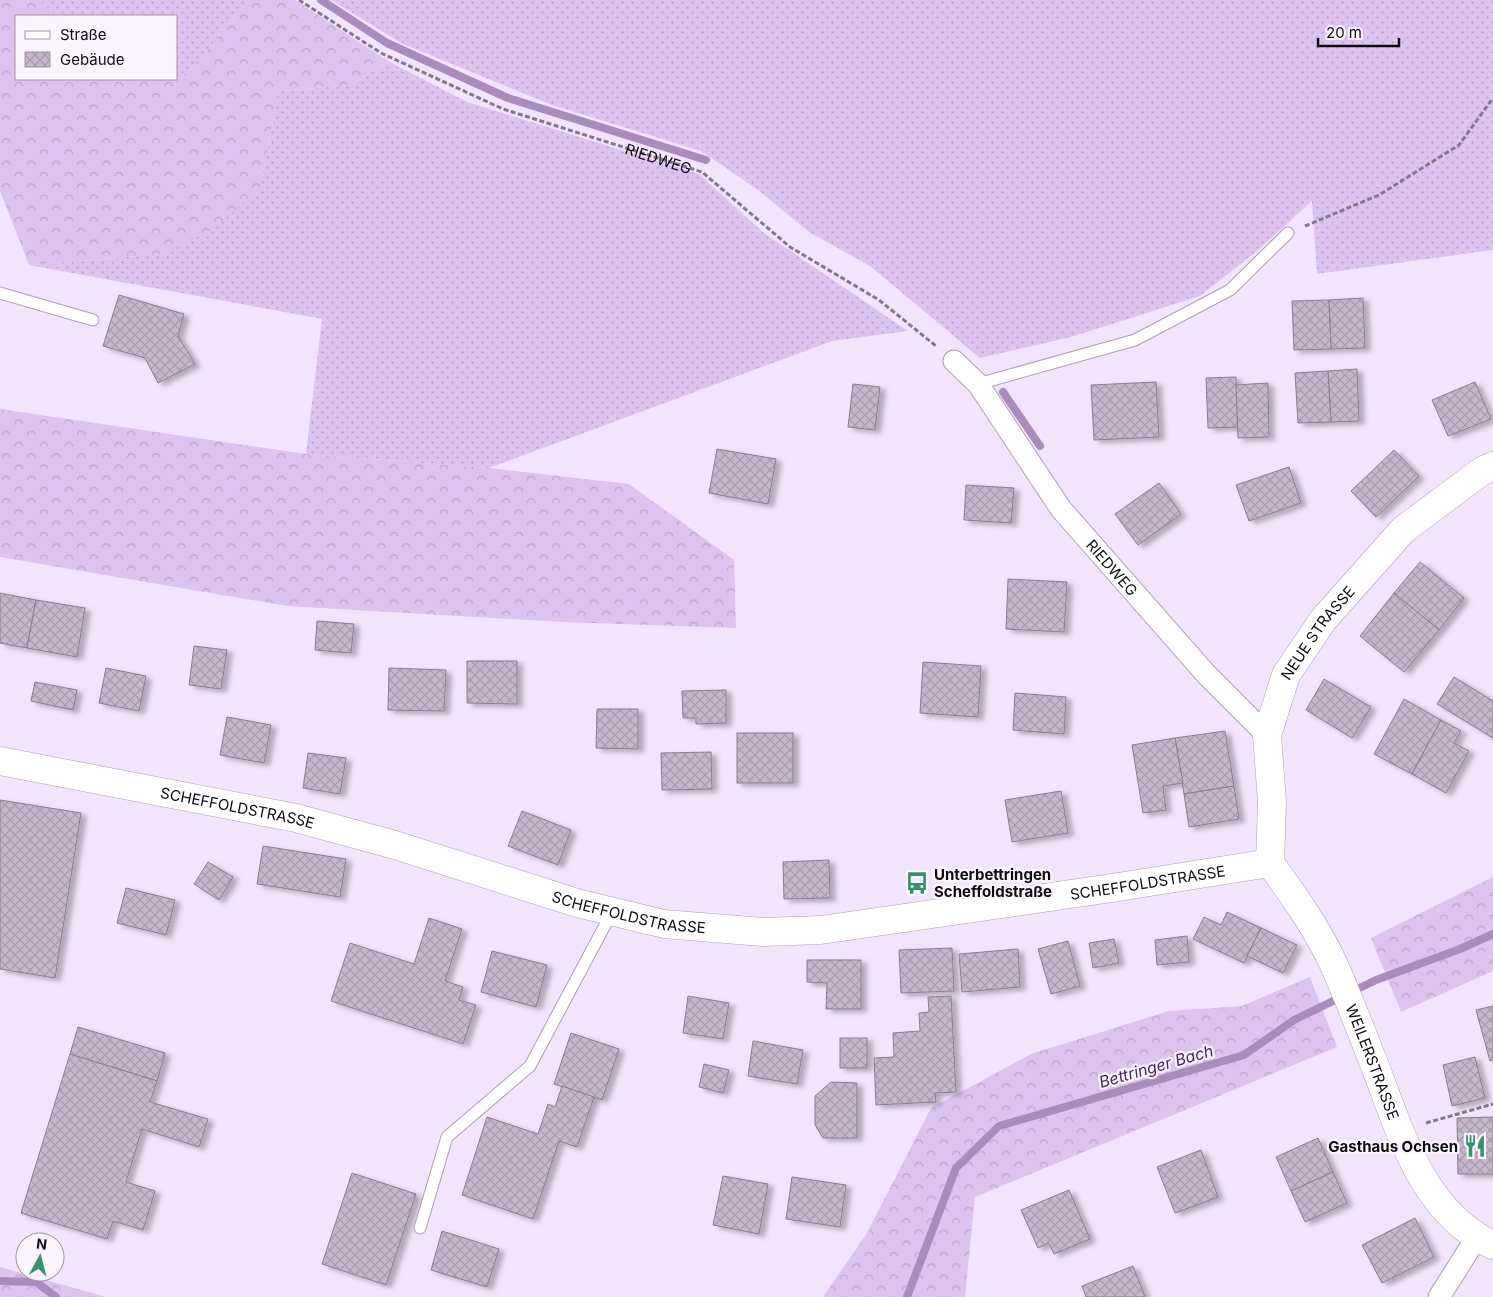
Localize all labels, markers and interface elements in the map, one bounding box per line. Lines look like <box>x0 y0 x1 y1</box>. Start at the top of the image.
legend <box>15 15 178 80</box>
scale bar <box>1318 15 1399 47</box>
text: 20 m <box>1326 23 1362 42</box>
text: Straße <box>60 25 107 44</box>
text: Gebäude <box>60 50 125 69</box>
street label: RIEDWEG <box>623 139 694 178</box>
street label: RIEDWEG <box>1083 535 1142 599</box>
street label: NEUE STRASSE <box>1276 582 1358 683</box>
street label: SCHEFFOLDSTRASSE <box>159 783 317 832</box>
street label: SCHEFFOLDSTRASSE <box>1069 861 1227 903</box>
place label: Unterbettringen Scheffoldstraße <box>934 865 1052 901</box>
bus stop icon: Unterbettringen Scheffoldstraße <box>904 870 930 896</box>
street label: SCHEFFOLDSTRASSE <box>550 886 707 937</box>
street label: WEILERSTRASSE <box>1342 1001 1404 1122</box>
water label: Bettringer Bach <box>1097 1040 1215 1092</box>
restaurant icon: Gasthaus Ochsen <box>1462 1133 1488 1159</box>
place label: Gasthaus Ochsen <box>1328 1137 1458 1156</box>
north arrow <box>15 1232 65 1282</box>
text: N <box>35 1235 48 1253</box>

